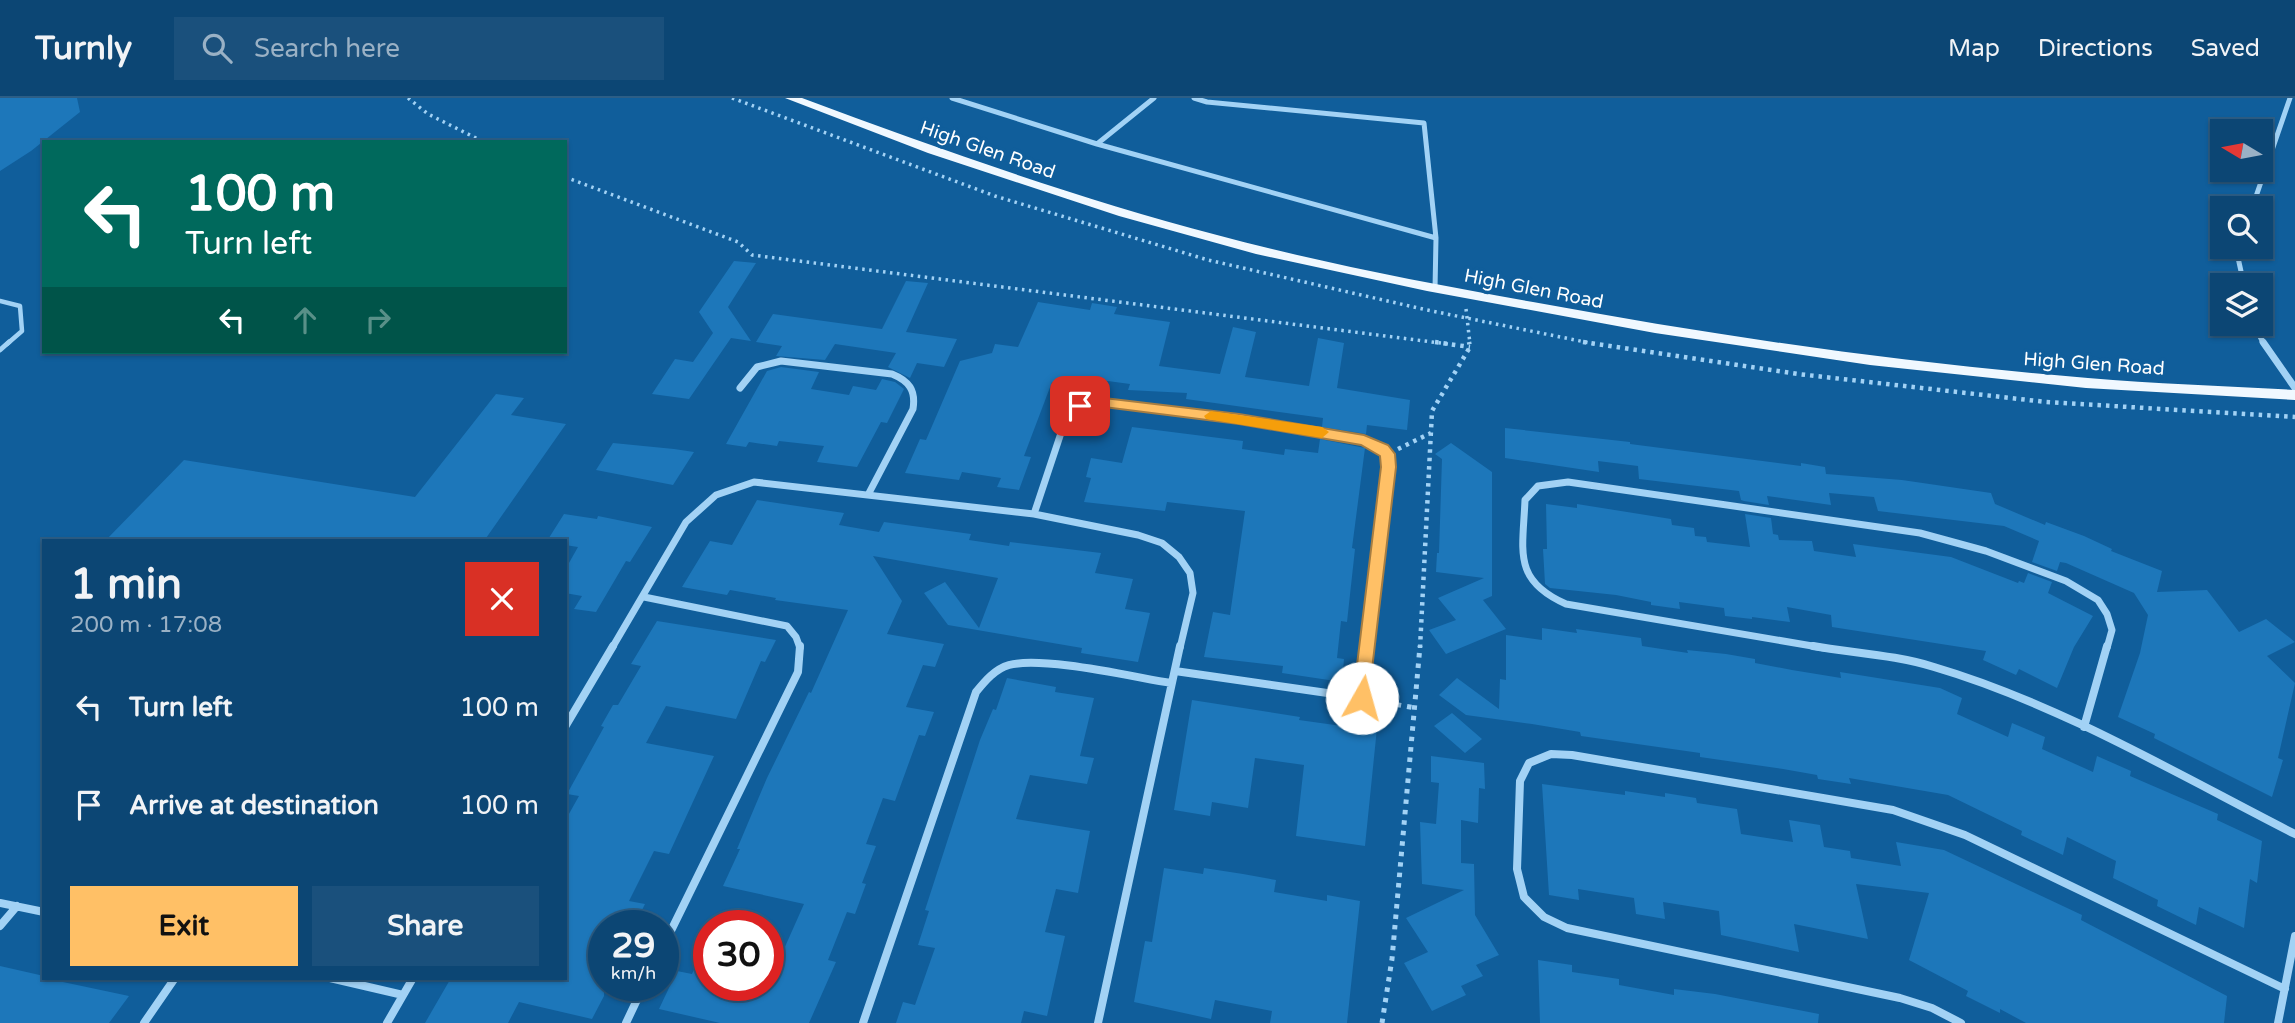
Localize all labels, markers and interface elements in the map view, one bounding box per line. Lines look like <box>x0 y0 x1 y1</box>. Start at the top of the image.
search box <box>174 17 664 80</box>
text: Turnly <box>35 29 132 68</box>
icon: search <box>198 29 236 67</box>
text: Search here <box>254 33 400 64</box>
text: Map <box>1948 34 2000 63</box>
text: Directions <box>2038 34 2153 63</box>
text: Saved <box>2191 34 2260 63</box>
street label: High Glen Road <box>917 117 1058 183</box>
north arrow <box>2210 119 2273 182</box>
map controls <box>2210 119 2273 336</box>
text: 100 m <box>185 165 335 224</box>
icon: left <box>70 168 161 259</box>
button: search <box>2210 196 2273 259</box>
text: Turn left <box>185 225 312 263</box>
street label: High Glen Road <box>1462 265 1605 313</box>
button: layers <box>2210 273 2273 336</box>
icon: left <box>213 301 251 339</box>
icon: ahead <box>286 301 324 339</box>
icon: right <box>359 301 397 339</box>
street label: High Glen Road <box>2023 348 2165 380</box>
pin <box>1050 376 1110 436</box>
icon: arrive <box>1061 387 1099 425</box>
text: 1 min <box>70 559 182 610</box>
button: close <box>465 562 539 636</box>
text: 200 m · 17:08 <box>70 611 222 639</box>
position arrow <box>1325 661 1399 735</box>
icon: left <box>70 688 108 726</box>
text: Turn left <box>129 692 232 723</box>
text: 100 m <box>459 692 539 723</box>
icon: arrive <box>70 786 108 824</box>
text: Arrive at destination <box>129 790 379 821</box>
text: 100 m <box>459 790 539 821</box>
button: Exit <box>70 886 298 966</box>
button: Share <box>312 886 539 966</box>
speed limit sign: 30 <box>693 910 784 1001</box>
text: 29 <box>612 925 655 967</box>
text: km/h <box>611 962 656 984</box>

